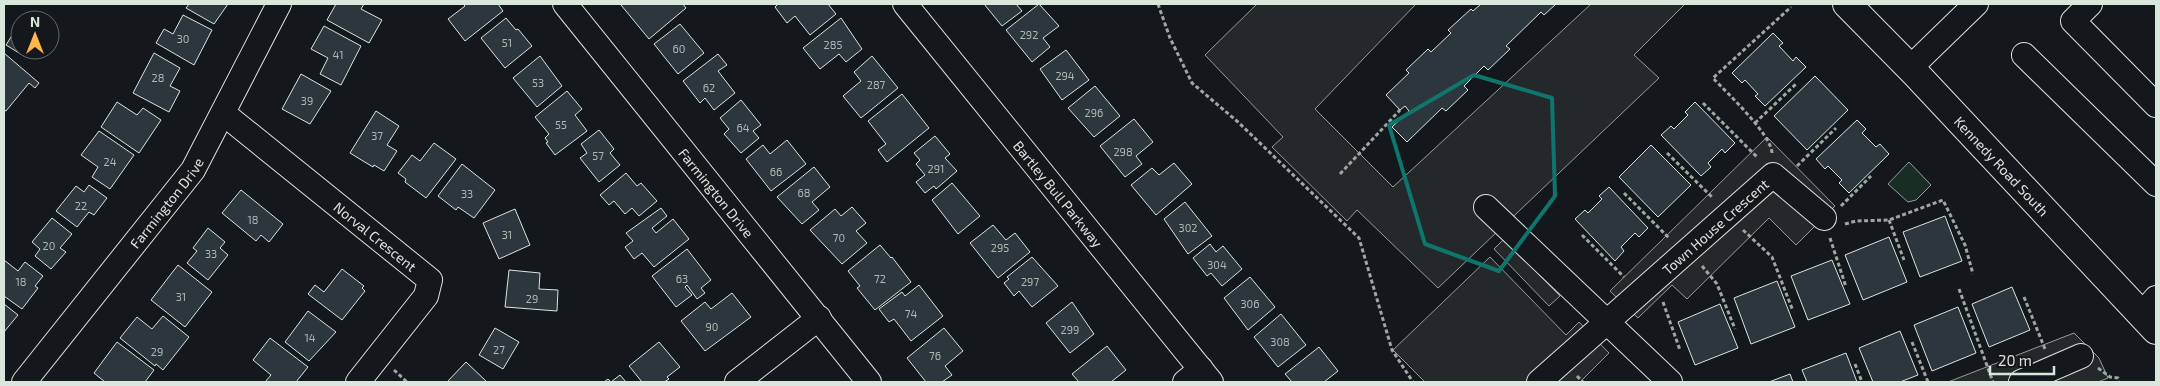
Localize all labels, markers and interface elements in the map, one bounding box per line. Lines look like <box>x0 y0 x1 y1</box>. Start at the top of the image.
north arrow <box>10 10 60 60</box>
text: N <box>30 13 40 30</box>
house number: 292 <box>1020 28 1038 41</box>
house number: 30 <box>177 32 189 45</box>
house number: 51 <box>502 36 512 49</box>
house number: 285 <box>824 38 842 51</box>
house number: 60 <box>673 42 685 55</box>
house number: 41 <box>332 48 344 61</box>
house number: 294 <box>1055 69 1075 82</box>
house number: 28 <box>152 71 164 84</box>
house number: 53 <box>532 76 544 89</box>
house number: 287 <box>867 78 886 91</box>
house number: 62 <box>703 81 715 94</box>
house number: 39 <box>301 94 313 107</box>
house number: 296 <box>1085 106 1103 119</box>
street label: Kennedy Road South <box>1951 112 2053 219</box>
house number: 55 <box>555 118 567 131</box>
house number: 64 <box>736 121 750 134</box>
house number: 37 <box>371 129 383 142</box>
street label: Bartley Bull Parkway <box>1010 137 1107 251</box>
street label: Farmington Drive <box>676 144 758 241</box>
house number: 298 <box>1113 145 1133 158</box>
house number: 57 <box>592 149 604 162</box>
house number: 24 <box>104 155 117 168</box>
street label: Farmington Drive <box>126 155 206 251</box>
house number: 291 <box>928 162 944 175</box>
house number: 66 <box>770 165 782 178</box>
street label: Town House Crescent <box>1658 175 1772 278</box>
house number: 68 <box>798 186 810 199</box>
house number: 33 <box>461 187 473 200</box>
street label: Norval Crescent <box>331 198 420 274</box>
house number: 22 <box>75 199 87 212</box>
house number: 18 <box>247 213 259 226</box>
house number: 302 <box>1179 221 1197 234</box>
house number: 31 <box>502 228 512 241</box>
house number: 70 <box>833 231 845 244</box>
house number: 20 <box>43 239 55 252</box>
house number: 295 <box>991 241 1009 254</box>
house number: 33 <box>205 247 217 260</box>
house number: 304 <box>1207 258 1227 271</box>
house number: 63 <box>676 272 688 285</box>
house number: 72 <box>874 272 886 285</box>
house number: 18 <box>15 275 27 288</box>
house number: 297 <box>1021 275 1039 288</box>
house number: 31 <box>176 290 186 303</box>
house number: 29 <box>526 292 538 305</box>
house number: 306 <box>1240 297 1260 310</box>
house number: 74 <box>905 307 917 320</box>
house number: 90 <box>706 320 718 333</box>
house number: 299 <box>1061 323 1079 336</box>
house number: 14 <box>304 331 316 344</box>
house number: 308 <box>1270 335 1290 348</box>
house number: 27 <box>493 343 505 356</box>
scale bar <box>1990 344 2054 376</box>
house number: 29 <box>151 345 163 358</box>
house number: 76 <box>929 349 941 362</box>
text: 20 m <box>1998 351 2032 369</box>

